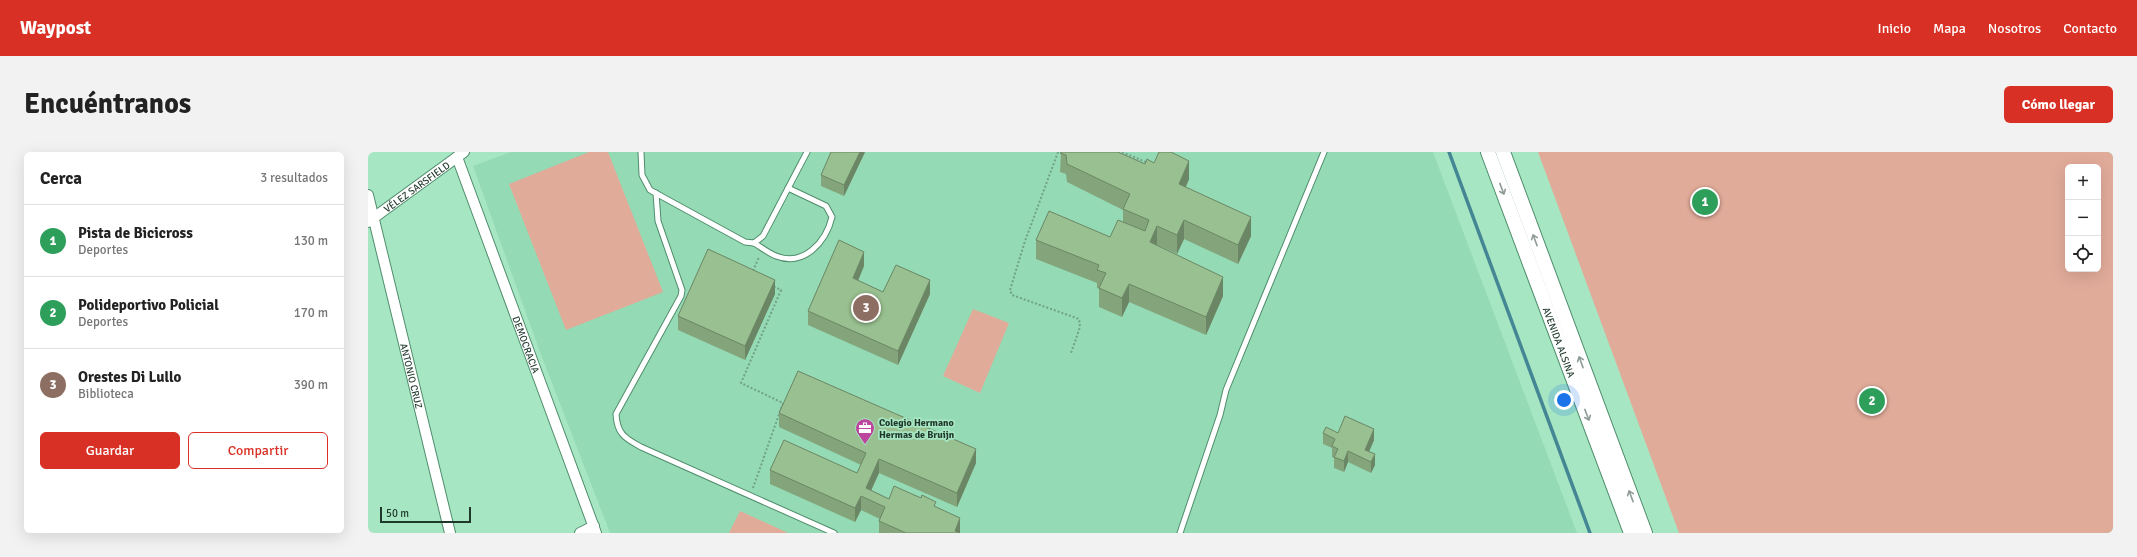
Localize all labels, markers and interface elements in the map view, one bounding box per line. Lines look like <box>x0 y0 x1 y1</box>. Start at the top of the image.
text: Waypost <box>20 16 91 40</box>
text: Inicio <box>1878 20 1911 37</box>
text: Mapa <box>1933 20 1966 37</box>
text: Nosotros <box>1988 20 2041 37</box>
text: Contacto <box>2063 20 2117 37</box>
button: Cómo llegar <box>2004 86 2113 123</box>
text: Encuéntranos <box>24 87 191 121</box>
street label: VÉLEZ SARSFIELD <box>382 159 452 216</box>
map controls <box>2065 164 2101 272</box>
button: + <box>2065 164 2101 200</box>
text: Cerca <box>40 168 82 189</box>
text: 3 resultados <box>260 170 328 186</box>
one-way arrow <box>1498 182 1506 194</box>
pin: 1 <box>1692 187 1718 217</box>
button: − <box>2065 200 2101 236</box>
text: Pista de Bicicross <box>78 224 193 242</box>
text: 1 <box>49 233 57 249</box>
text: 130 m <box>294 233 328 249</box>
one-way arrow <box>1531 234 1539 246</box>
button: locate <box>2065 236 2101 272</box>
text: Deportes <box>78 242 128 258</box>
pin: 3 <box>853 293 879 323</box>
text: Polideportivo Policial <box>78 296 219 314</box>
text: 2 <box>49 305 57 321</box>
text: 170 m <box>294 305 328 321</box>
street label: AVENIDA ALSINA <box>1540 306 1577 379</box>
text: Deportes <box>78 314 128 330</box>
street label: DEMOCRACIA <box>509 315 541 375</box>
street label: ANTONIO CRUZ <box>397 342 425 410</box>
one-way arrow <box>1576 356 1584 368</box>
text: Orestes Di Lullo <box>78 368 181 386</box>
text: 3 <box>49 377 57 393</box>
text: 390 m <box>294 377 328 393</box>
text: Biblioteca <box>78 386 134 402</box>
pin: 2 <box>1859 386 1885 416</box>
your location <box>1554 390 1574 410</box>
one-way arrow <box>1583 409 1591 421</box>
office icon: Colegio Hermano Hermas de Bruijn <box>854 417 876 445</box>
place label: Colegio Hermano Hermas de Bruijn <box>879 417 955 441</box>
button: Guardar <box>40 432 180 469</box>
button: Compartir <box>188 432 328 469</box>
one-way arrow <box>1626 491 1634 503</box>
scale bar <box>380 505 471 524</box>
text: 50 m <box>386 507 409 520</box>

